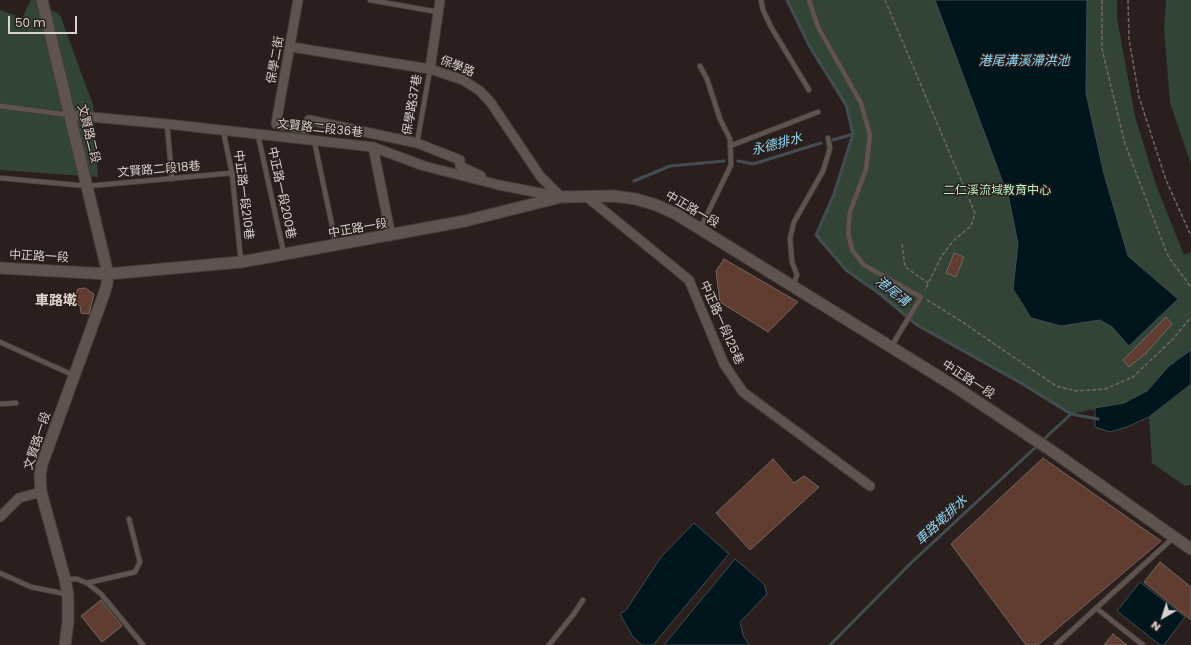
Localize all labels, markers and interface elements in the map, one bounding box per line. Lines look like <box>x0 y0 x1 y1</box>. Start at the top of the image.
scale bar <box>10 8 79 34</box>
text: 50 m <box>15 14 46 31</box>
street label: 保學二街 <box>265 35 287 85</box>
street label: 保學路 <box>438 54 476 80</box>
water label: 港尾溝溪滯洪池 <box>979 54 1069 70</box>
street label: 保學路37巷 <box>401 73 425 137</box>
street label: 文賢路二段 <box>74 103 102 165</box>
street label: 文賢路二段36巷 <box>276 117 364 141</box>
water label: 永德排水 <box>750 131 804 159</box>
street label: 中正路一段200巷 <box>264 146 298 240</box>
street label: 中正路一段210巷 <box>230 149 256 241</box>
street label: 文賢路二段18巷 <box>117 159 201 181</box>
park label: 二仁溪流域教育中心 <box>943 184 1051 198</box>
street label: 中正路一段 <box>662 189 722 231</box>
street label: 中正路一段 <box>327 217 389 241</box>
street label: 中正路一段 <box>9 248 69 266</box>
water label: 港尾溝 <box>872 274 912 310</box>
street label: 中正路一段125巷 <box>696 279 746 367</box>
district label: 車路墘 <box>35 293 77 309</box>
street label: 中正路一段 <box>939 358 997 402</box>
street label: 文賢路一段 <box>22 410 54 472</box>
water label: 車路墘排水 <box>913 493 971 549</box>
north arrow <box>1143 597 1183 637</box>
text: N <box>1147 618 1164 635</box>

